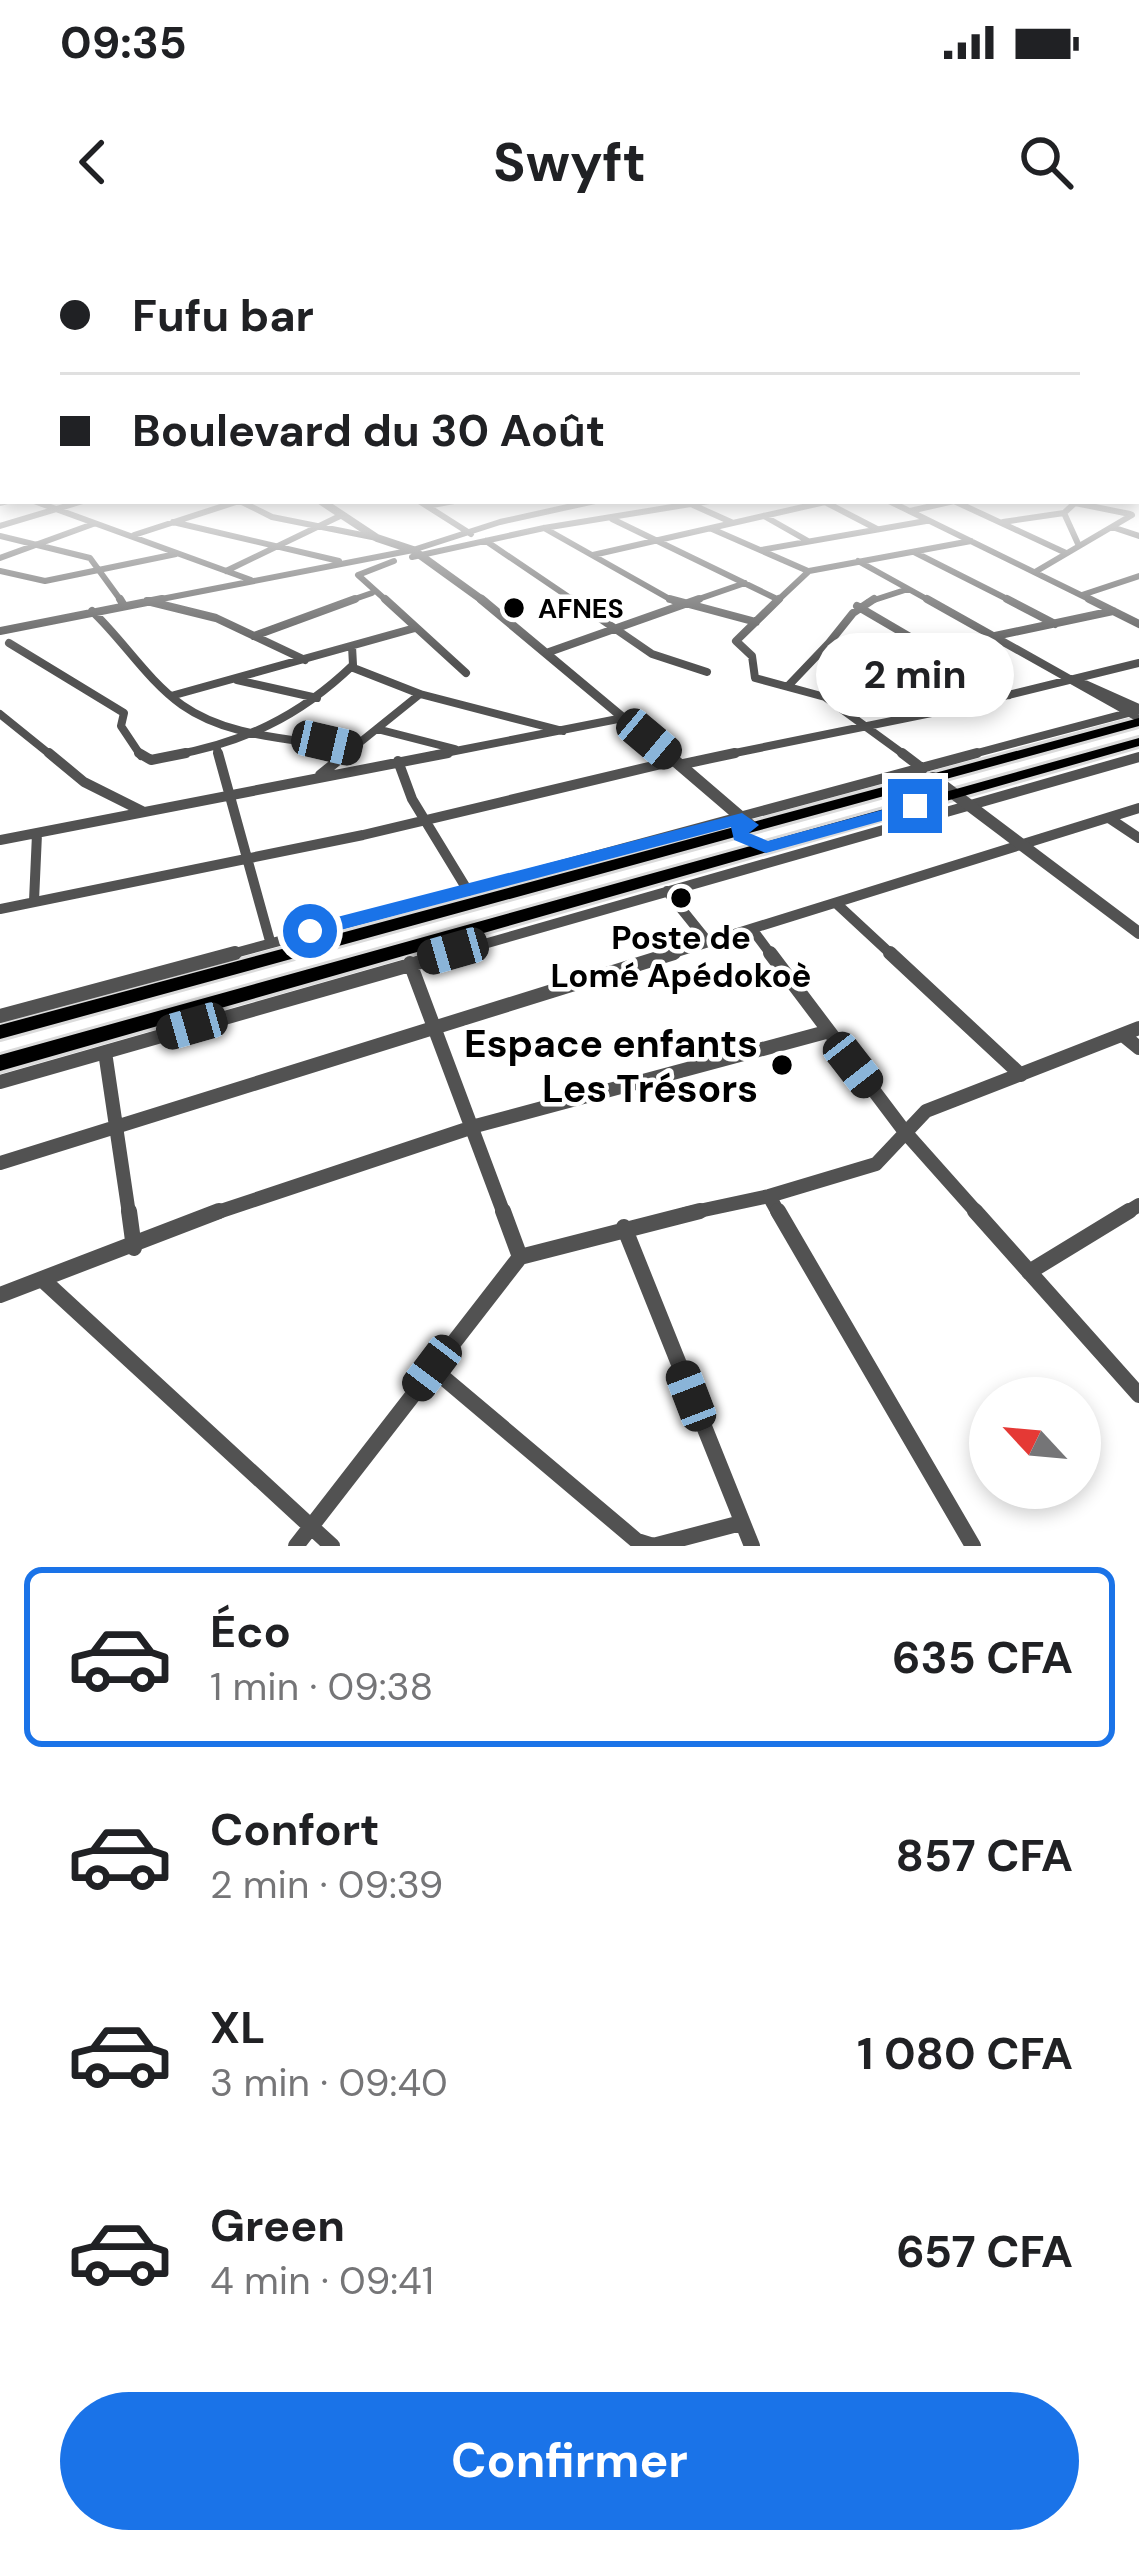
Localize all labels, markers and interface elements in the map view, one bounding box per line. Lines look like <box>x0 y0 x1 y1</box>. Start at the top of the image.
text: 09:35 <box>60 13 187 72</box>
text: Swyft <box>493 127 646 198</box>
icon: back <box>60 129 126 195</box>
icon: search <box>1013 129 1079 195</box>
text: Fufu bar <box>132 286 314 345</box>
text: Boulevard du 30 Août <box>132 401 605 460</box>
place label: AFNES <box>538 591 624 626</box>
marker: AFNES <box>501 595 527 621</box>
callout: 2 min <box>816 632 1014 716</box>
text: 2 min <box>863 649 967 700</box>
car <box>610 702 688 776</box>
car <box>288 717 366 769</box>
route end <box>888 779 942 833</box>
marker: Poste de Lomé Apédokoè <box>668 885 694 911</box>
route start <box>283 904 337 958</box>
place label: Poste de Lomé Apédokoè <box>551 916 811 997</box>
car <box>413 924 493 978</box>
car <box>152 999 232 1053</box>
place label: Espace enfants Les Trésors <box>464 1018 758 1114</box>
car <box>817 1026 889 1104</box>
marker: Espace enfants Les Trésors <box>769 1052 795 1078</box>
car <box>396 1328 468 1408</box>
car <box>661 1356 721 1436</box>
north arrow <box>969 1377 1101 1509</box>
map controls <box>969 1377 1101 1509</box>
text: Éco <box>210 1602 291 1661</box>
icon: car <box>66 1603 174 1711</box>
text: 635 CFA <box>892 1628 1073 1687</box>
text: 1 min · 09:38 <box>210 1661 433 1712</box>
text: Confort <box>210 1800 380 1859</box>
icon: car <box>66 1801 174 1909</box>
text: 857 CFA <box>895 1826 1073 1885</box>
text: 2 min · 09:39 <box>210 1859 443 1910</box>
text: XL <box>210 1998 265 2057</box>
icon: car <box>66 1999 174 2107</box>
text: 1 080 CFA <box>857 2024 1073 2083</box>
text: 3 min · 09:40 <box>210 2057 448 2108</box>
text: Green <box>210 2196 345 2255</box>
icon: car <box>66 2197 174 2305</box>
text: 657 CFA <box>896 2222 1073 2281</box>
text: 4 min · 09:41 <box>210 2255 434 2306</box>
button: Confirmer <box>60 2392 1079 2530</box>

